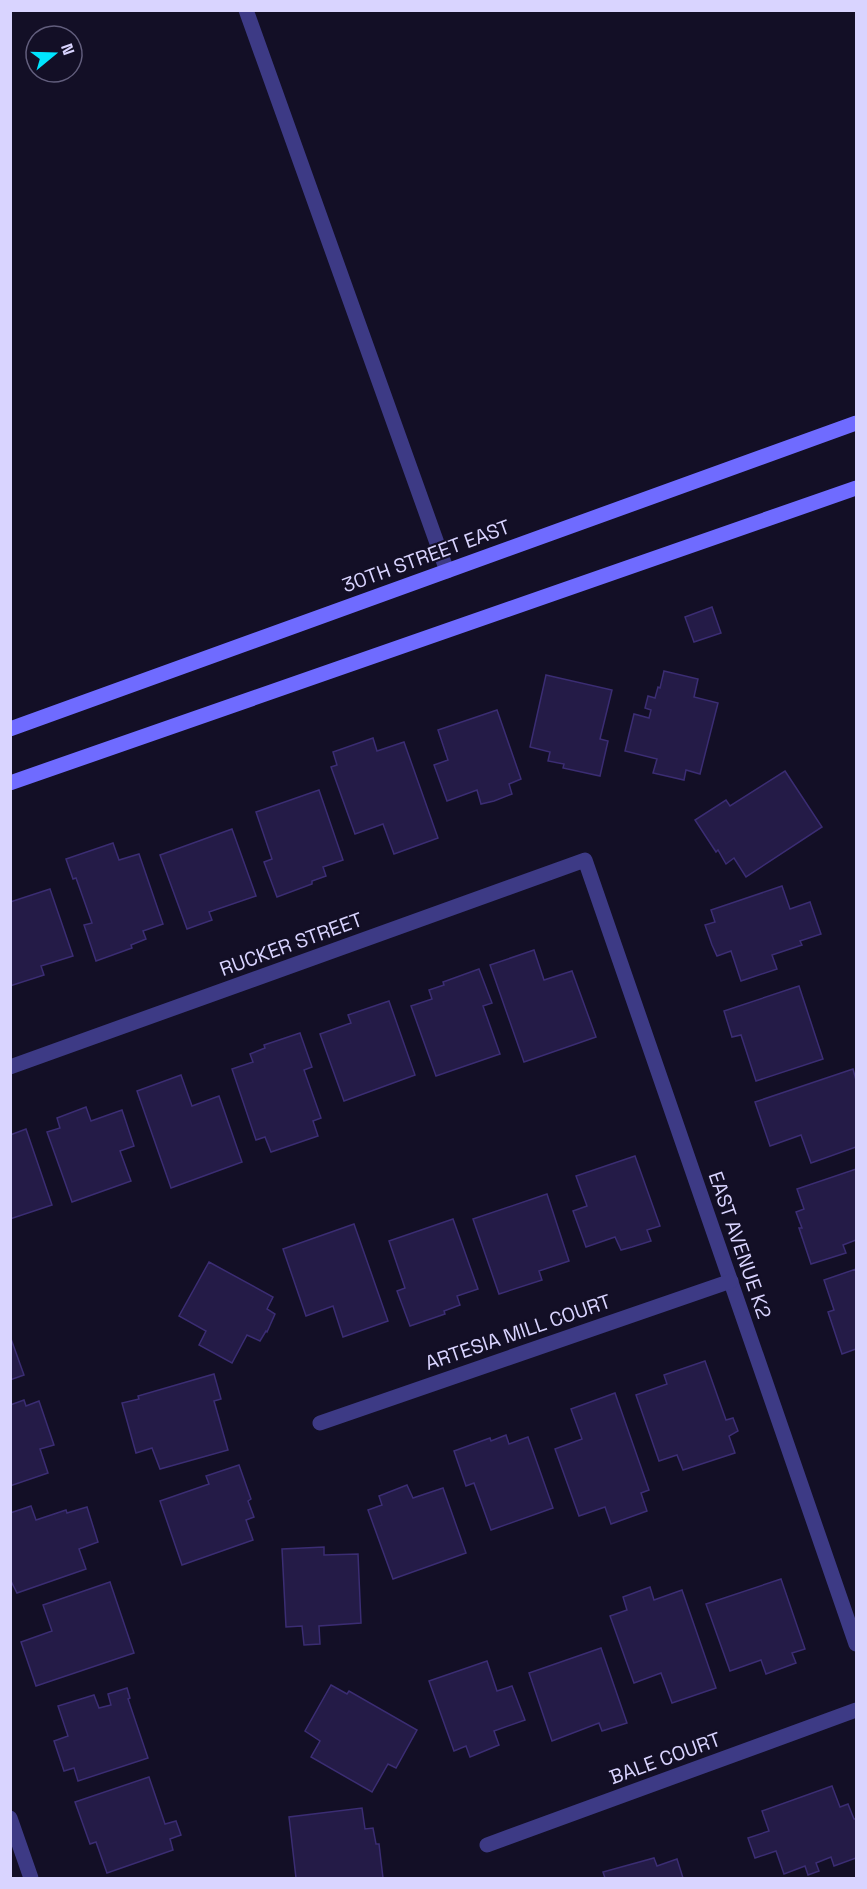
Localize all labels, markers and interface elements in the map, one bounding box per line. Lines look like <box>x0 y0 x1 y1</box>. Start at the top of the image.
north arrow <box>24 24 84 84</box>
text: N <box>56 41 79 58</box>
street label: 30TH STREET EAST <box>338 513 514 599</box>
street label: RUCKER STREET <box>216 906 366 982</box>
street label: EAST AVENUE K2 <box>703 1168 777 1322</box>
street label: ARTESIA MILL COURT <box>422 1288 615 1376</box>
street label: BALE COURT <box>606 1726 725 1790</box>

